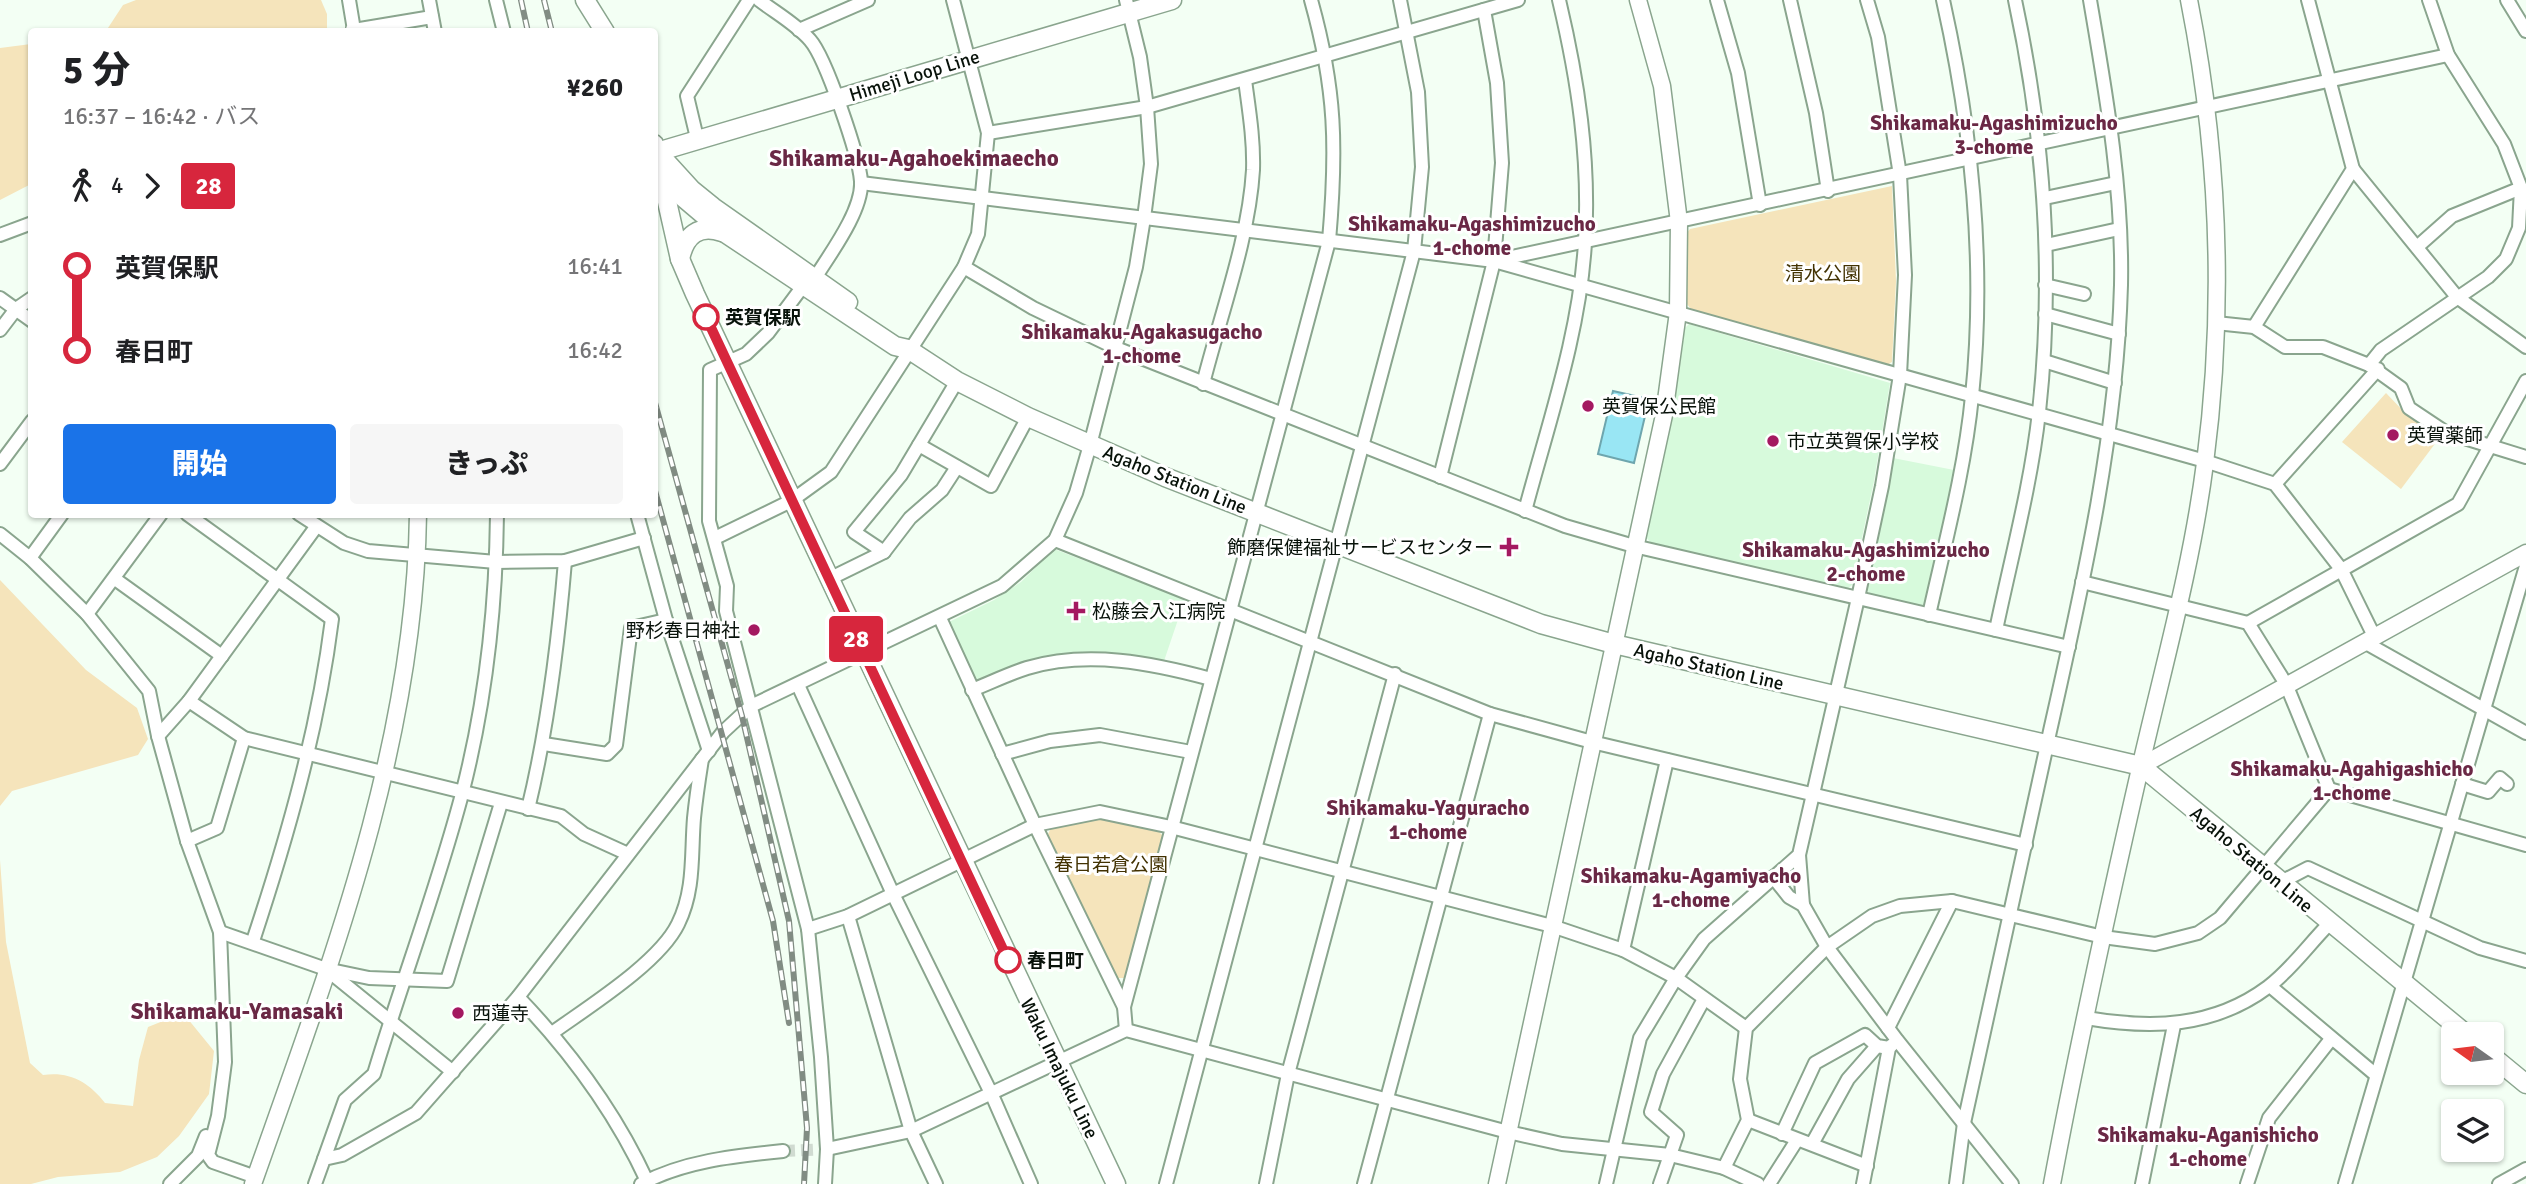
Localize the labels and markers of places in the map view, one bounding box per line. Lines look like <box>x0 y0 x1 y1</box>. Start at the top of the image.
marker: 英賀保駅 <box>693 304 719 330</box>
place label: 英賀保駅 <box>725 306 801 330</box>
place label: 英賀保公民館 <box>1602 395 1716 419</box>
marker: 英賀保公民館 <box>1580 398 1596 414</box>
place label: 英賀薬師 <box>2407 424 2483 448</box>
marker: 英賀薬師 <box>2385 427 2401 443</box>
place label: 市立英賀保小学校 <box>1787 430 1939 454</box>
marker: 市立英賀保小学校 <box>1765 433 1781 449</box>
place label: 飾磨保健福祉サービスセンター <box>1227 536 1493 560</box>
marker: 飾磨保健福祉サービスセンター <box>1499 537 1519 557</box>
place label: 松藤会入江病院 <box>1092 600 1225 624</box>
marker: 松藤会入江病院 <box>1066 601 1086 621</box>
place label: 野杉春日神社 <box>626 619 740 643</box>
marker: 野杉春日神社 <box>746 622 762 638</box>
marker: 春日町 <box>995 947 1021 973</box>
place label: 春日町 <box>1027 949 1084 973</box>
place label: 西蓮寺 <box>472 1002 529 1026</box>
marker: 西蓮寺 <box>450 1005 466 1021</box>

